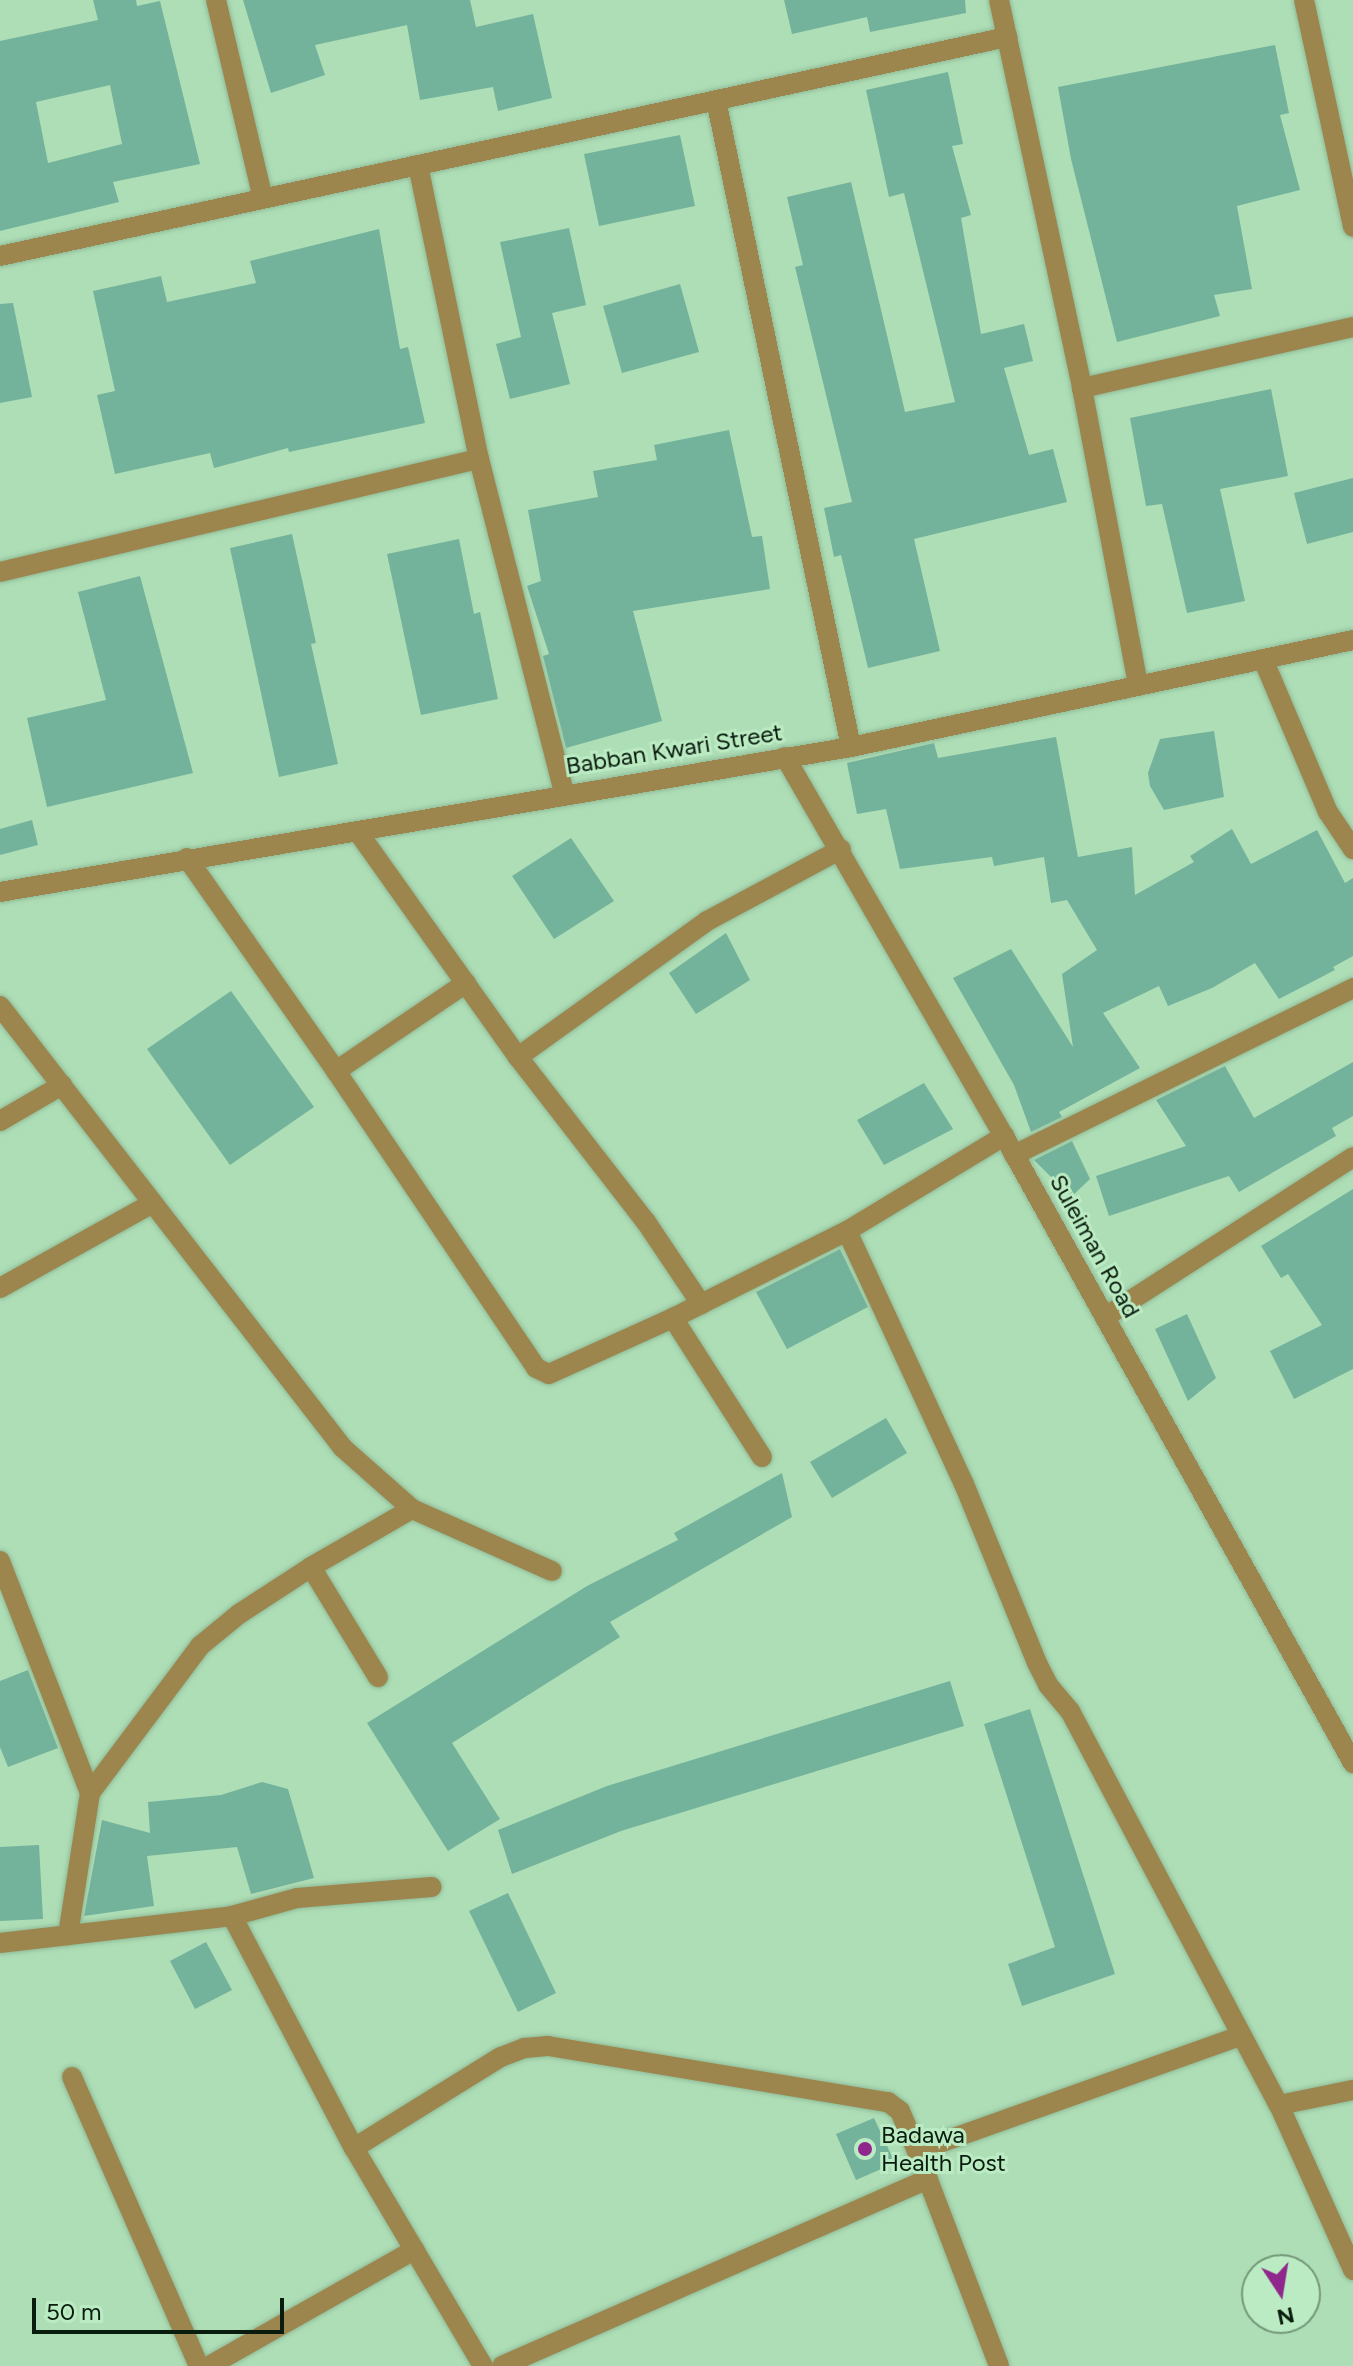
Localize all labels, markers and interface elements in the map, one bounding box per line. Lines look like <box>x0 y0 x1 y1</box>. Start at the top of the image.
street label: Babban Kwari Street <box>564 718 784 780</box>
street label: Suleiman Road <box>1044 1169 1146 1323</box>
place label: Badawa Health Post <box>881 2121 1006 2177</box>
marker: Badawa Health Post <box>856 2140 874 2158</box>
north arrow <box>1241 2254 1321 2334</box>
scale bar <box>36 2282 288 2332</box>
text: 50 m <box>46 2297 102 2326</box>
text: N <box>1275 2301 1297 2331</box>

